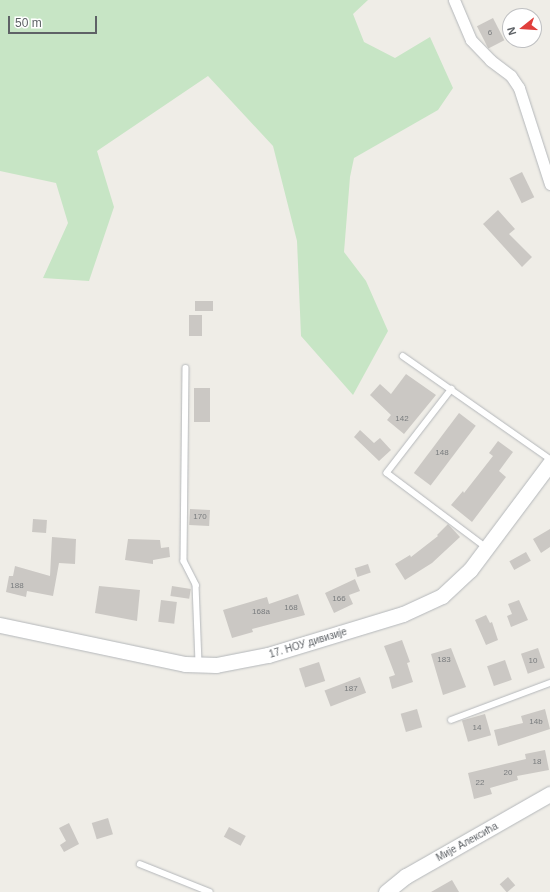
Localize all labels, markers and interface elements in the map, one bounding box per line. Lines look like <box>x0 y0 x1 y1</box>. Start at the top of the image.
scale bar <box>10 8 99 34</box>
north arrow <box>502 8 542 48</box>
text: 50 m <box>15 16 42 30</box>
text: N <box>505 26 518 37</box>
house number: 6 <box>488 28 492 38</box>
house number: 142 <box>395 414 409 424</box>
house number: 148 <box>435 448 449 458</box>
house number: 170 <box>193 512 207 522</box>
house number: 188 <box>10 581 24 591</box>
house number: 166 <box>332 594 346 604</box>
house number: 168 <box>284 603 298 613</box>
house number: 168a <box>252 607 270 617</box>
street label: 17. НОУ дивизије <box>268 625 348 661</box>
house number: 183 <box>437 655 451 665</box>
house number: 10 <box>529 656 537 666</box>
house number: 187 <box>344 684 358 694</box>
house number: 14b <box>529 717 543 727</box>
house number: 14 <box>473 723 481 733</box>
house number: 18 <box>533 757 541 767</box>
house number: 20 <box>504 768 512 778</box>
house number: 22 <box>476 778 484 788</box>
street label: Мије Алексића <box>434 820 500 864</box>

